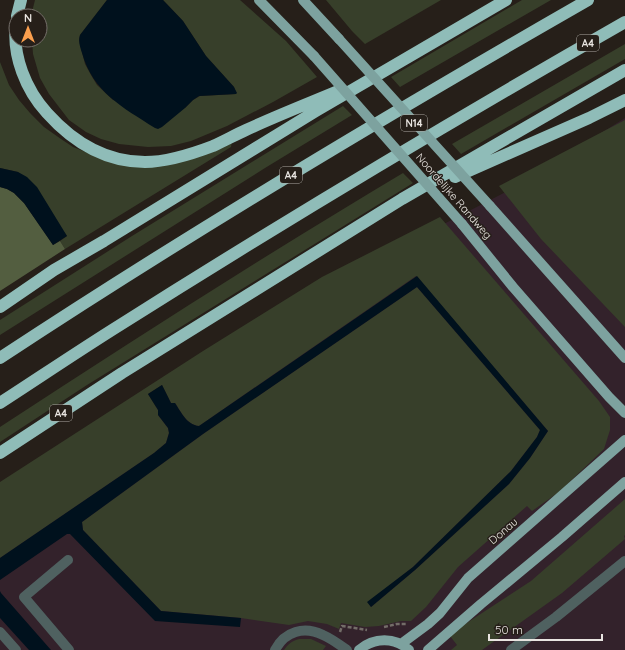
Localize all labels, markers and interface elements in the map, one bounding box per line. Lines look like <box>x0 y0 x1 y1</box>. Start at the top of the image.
north arrow <box>8 8 48 48</box>
text: N <box>24 11 32 25</box>
road number: A4 <box>577 35 599 51</box>
road number: N14 <box>401 115 427 131</box>
street label: Noordelijke Randweg <box>413 150 495 242</box>
road number: A4 <box>280 167 302 183</box>
road number: A4 <box>50 405 72 421</box>
street label: Donau <box>486 515 520 547</box>
scale bar <box>489 616 602 642</box>
text: 50 m <box>495 622 523 637</box>

